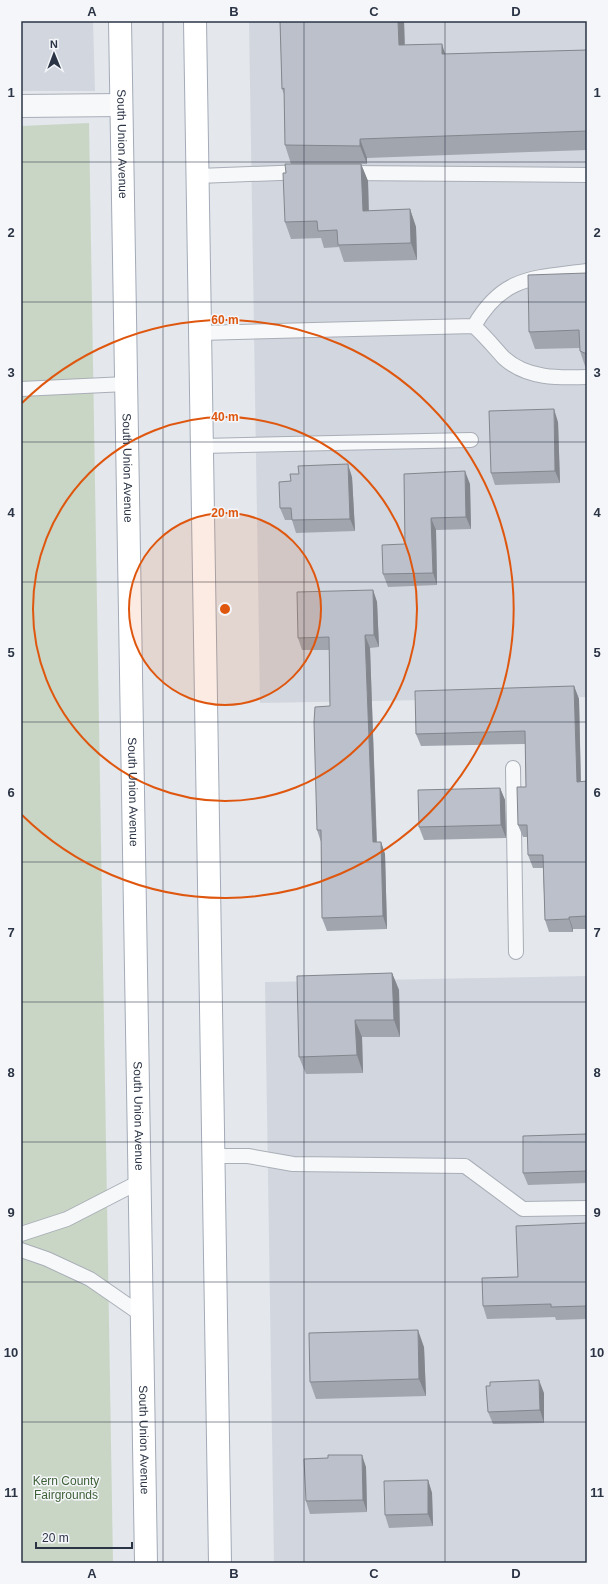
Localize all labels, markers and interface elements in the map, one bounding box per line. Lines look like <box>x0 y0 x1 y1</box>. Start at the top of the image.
text: A <box>87 4 97 19</box>
text: B <box>229 4 239 19</box>
text: C <box>369 4 379 19</box>
text: D <box>511 4 521 19</box>
north arrow <box>34 34 74 74</box>
text: N <box>50 38 58 50</box>
text: 1 <box>7 85 15 100</box>
text: 1 <box>593 85 601 100</box>
street label: South Union Avenue <box>114 89 130 199</box>
text: 2 <box>7 225 15 240</box>
text: 2 <box>593 225 601 240</box>
text: 60 m <box>211 313 239 327</box>
text: 3 <box>7 365 15 380</box>
text: 3 <box>593 365 601 380</box>
text: 40 m <box>211 410 239 424</box>
street label: South Union Avenue <box>120 413 135 523</box>
text: 4 <box>7 505 15 520</box>
text: 4 <box>593 505 601 520</box>
text: 20 m <box>211 506 239 520</box>
centre of rings <box>218 602 232 616</box>
text: 5 <box>7 645 15 660</box>
text: 5 <box>593 645 601 660</box>
street label: South Union Avenue <box>125 737 141 847</box>
text: 6 <box>7 785 15 800</box>
text: 6 <box>593 785 601 800</box>
text: 7 <box>7 925 15 940</box>
text: 7 <box>593 925 601 940</box>
street label: South Union Avenue <box>131 1061 146 1171</box>
text: 8 <box>7 1065 15 1080</box>
text: 8 <box>593 1065 601 1080</box>
text: 9 <box>7 1205 15 1220</box>
text: 9 <box>593 1205 601 1220</box>
text: 10 <box>4 1345 18 1360</box>
text: 10 <box>590 1345 604 1360</box>
street label: South Union Avenue <box>136 1385 152 1495</box>
park label: Kern County Fairgrounds <box>33 1474 99 1502</box>
text: 11 <box>4 1485 18 1500</box>
text: 11 <box>590 1485 604 1500</box>
scale bar <box>36 1524 132 1550</box>
text: 20 m <box>42 1531 69 1545</box>
text: A <box>87 1566 97 1581</box>
text: B <box>229 1566 239 1581</box>
text: C <box>369 1566 379 1581</box>
text: D <box>511 1566 521 1581</box>

